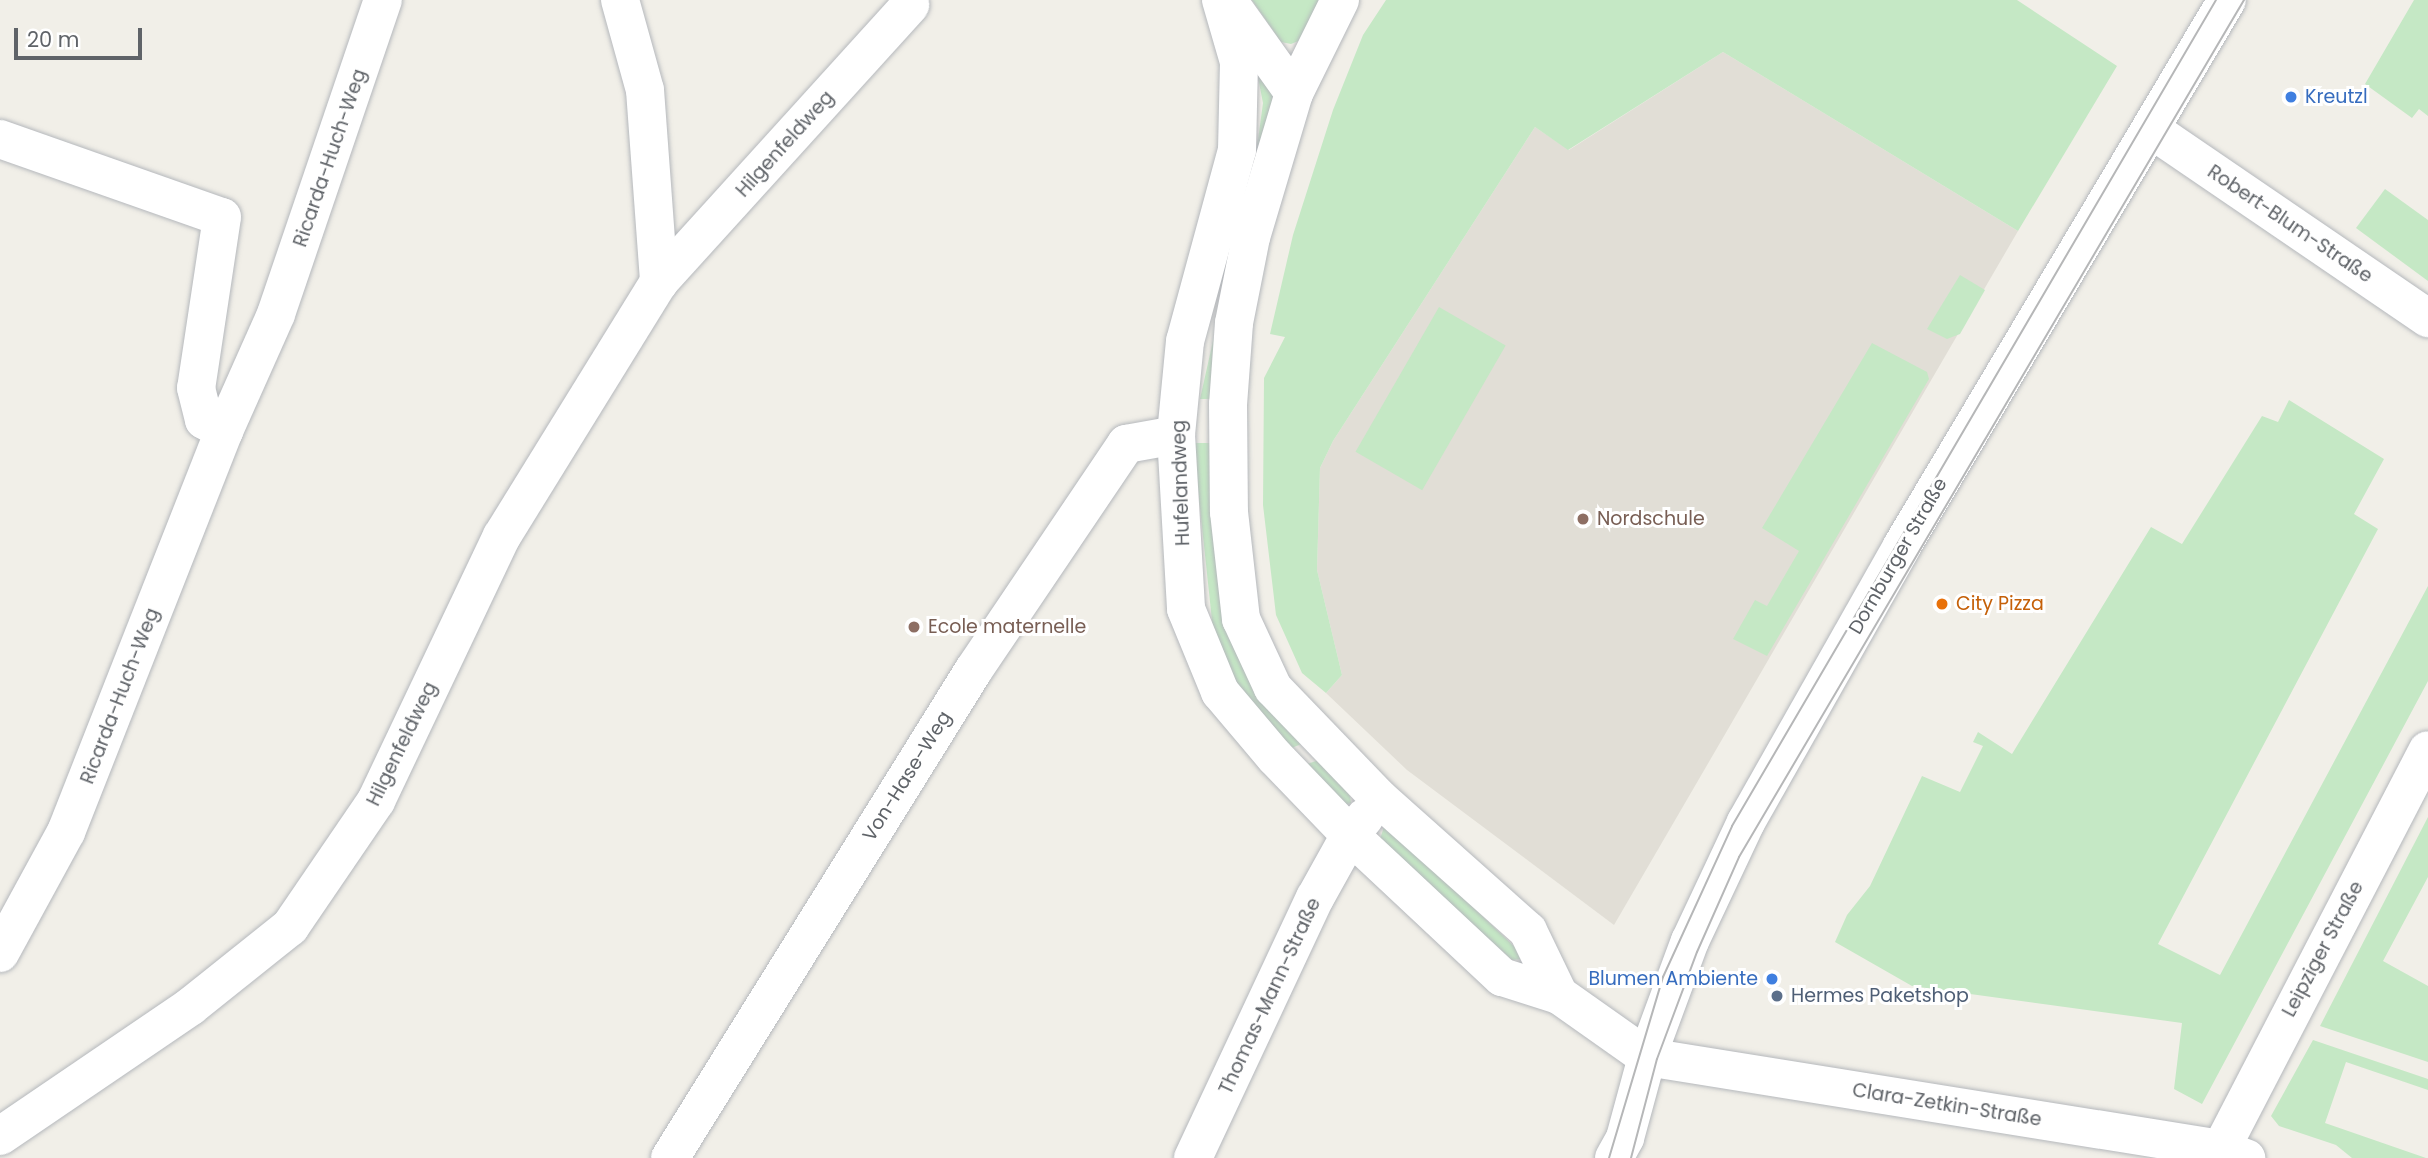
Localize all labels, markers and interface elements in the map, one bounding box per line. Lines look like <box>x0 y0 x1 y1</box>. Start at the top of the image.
scale bar <box>18 14 145 58</box>
text: 20 m <box>27 25 80 54</box>
street label: Ricarda-Huch-Weg <box>289 66 371 250</box>
street label: Hilgenfeldweg <box>731 86 839 202</box>
place label: Kreutzl <box>2305 86 2368 108</box>
marker: Kreutzl <box>2283 89 2299 105</box>
street label: Robert-Blum-Straße <box>2203 160 2377 288</box>
street label: Hufelandweg <box>1167 420 1195 546</box>
street label: Dornburger Straße <box>1844 474 1952 638</box>
place label: Nordschule <box>1597 508 1705 530</box>
marker: Nordschule <box>1575 511 1591 527</box>
place label: City Pizza <box>1956 593 2044 615</box>
marker: City Pizza <box>1934 596 1950 612</box>
street label: Ricarda-Huch-Weg <box>76 605 164 787</box>
place label: Ecole maternelle <box>928 616 1086 638</box>
marker: Ecole maternelle <box>906 619 922 635</box>
street label: Hilgenfeldweg <box>362 678 442 810</box>
street label: Von-Hase-Weg <box>858 707 956 845</box>
street label: Leipziger Straße <box>2278 877 2368 1021</box>
street label: Thomas-Mann-Straße <box>1214 894 1326 1098</box>
place label: Blumen Ambiente <box>1588 968 1758 990</box>
marker: Blumen Ambiente <box>1764 971 1780 987</box>
place label: Hermes Paketshop <box>1791 985 1969 1007</box>
marker: Hermes Paketshop <box>1769 988 1785 1004</box>
street label: Clara-Zetkin-Straße <box>1851 1079 2043 1131</box>

